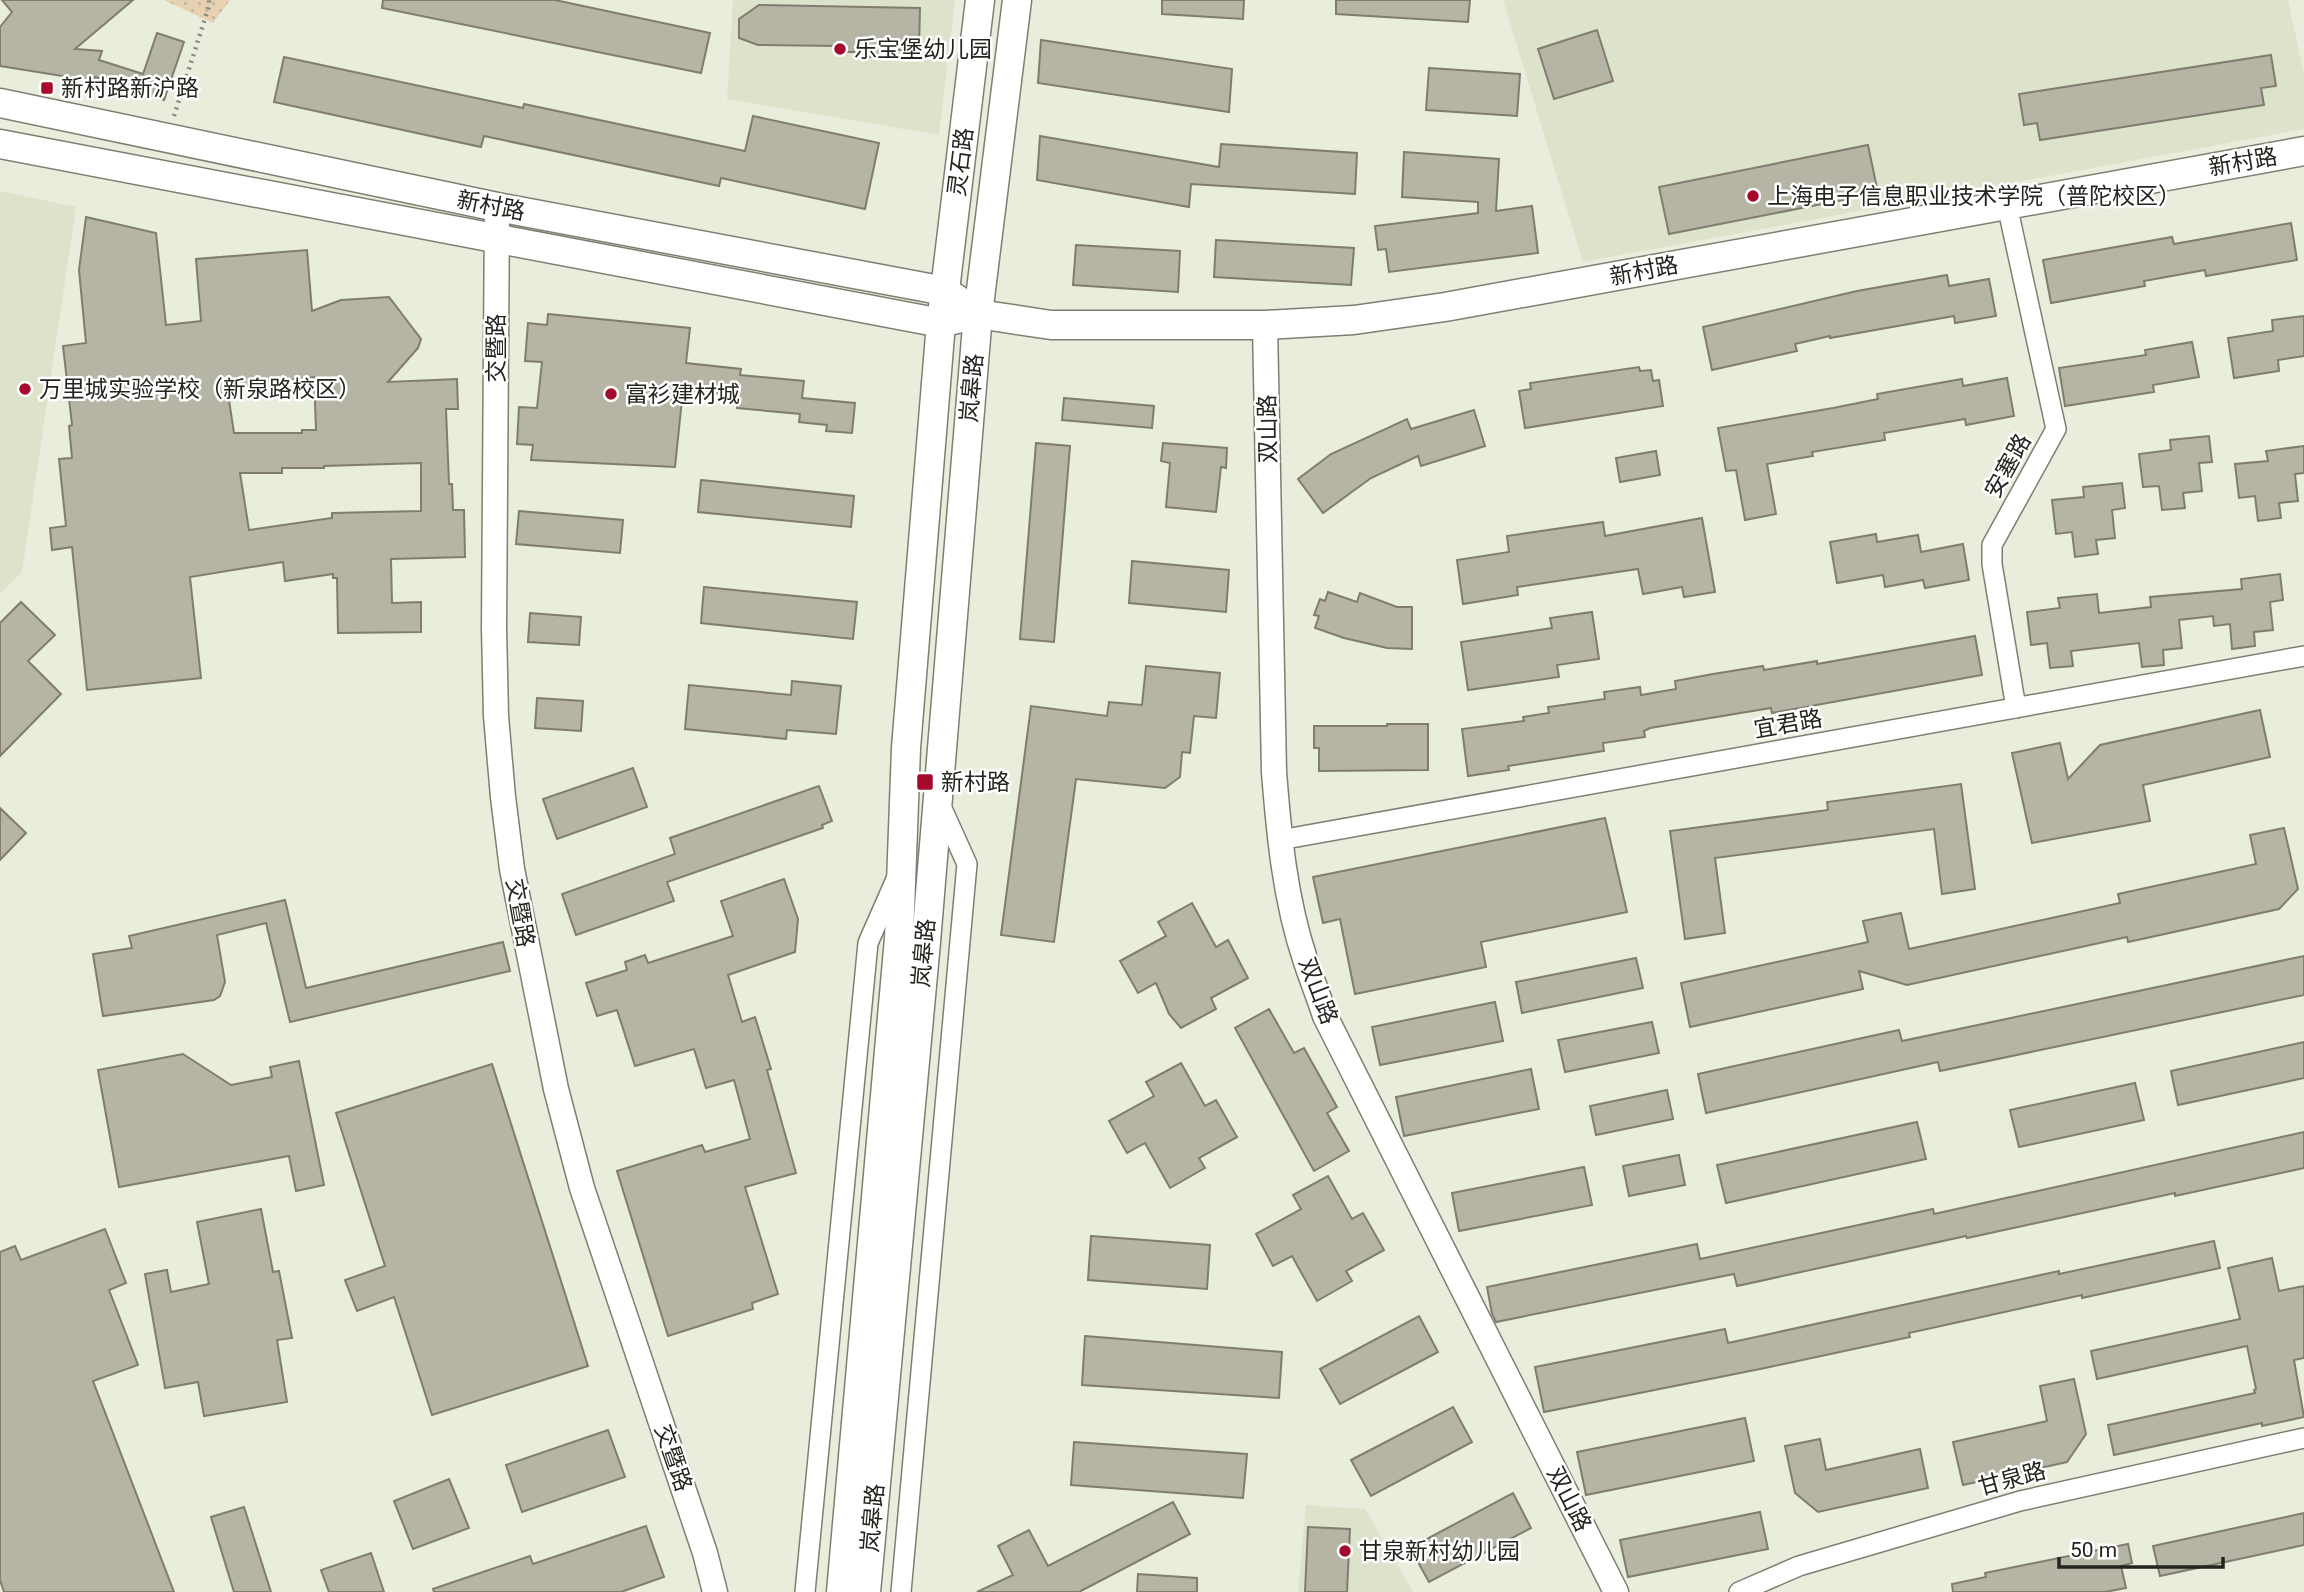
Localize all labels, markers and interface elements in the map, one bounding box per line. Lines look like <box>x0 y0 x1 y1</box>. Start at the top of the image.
place label: 乐宝堡幼儿园 <box>854 36 992 63</box>
marker: 乐宝堡幼儿园 <box>832 41 848 57</box>
place label: 新村路新沪路 <box>61 75 199 102</box>
marker: 新村路新沪路 <box>39 80 55 96</box>
street label: 灵石路 <box>943 126 979 198</box>
street label: 新村路 <box>2207 143 2279 181</box>
place label: 上海电子信息职业技术学院（普陀校区） <box>1767 183 2181 210</box>
street label: 新村路 <box>455 186 527 226</box>
marker: 上海电子信息职业技术学院（普陀校区） <box>1745 188 1761 204</box>
street label: 新村路 <box>1608 251 1680 291</box>
street label: 交暨路 <box>483 314 510 383</box>
street label: 岚皋路 <box>956 352 988 424</box>
place label: 万里城实验学校（新泉路校区） <box>39 376 361 403</box>
marker: 万里城实验学校（新泉路校区） <box>17 381 33 397</box>
place label: 富衫建材城 <box>625 381 740 408</box>
marker: 富衫建材城 <box>603 386 619 402</box>
street label: 双山路 <box>1254 394 1282 464</box>
street label: 安塞路 <box>1979 429 2037 503</box>
street label: 宜君路 <box>1752 705 1824 743</box>
place label: 新村路 <box>941 769 1010 796</box>
marker: 新村路 <box>915 772 935 792</box>
street label: 交暨路 <box>501 877 539 949</box>
street label: 岚皋路 <box>908 917 940 989</box>
street label: 双山路 <box>1293 954 1343 1028</box>
street label: 交暨路 <box>649 1421 697 1495</box>
street label: 甘泉路 <box>1975 1457 2049 1501</box>
street label: 双山路 <box>1541 1462 1597 1536</box>
street label: 岚皋路 <box>857 1482 889 1554</box>
scale bar <box>2059 1526 2224 1570</box>
place label: 甘泉新村幼儿园 <box>1359 1538 1520 1565</box>
text: 50 m <box>2070 1538 2117 1562</box>
marker: 甘泉新村幼儿园 <box>1337 1543 1353 1559</box>

